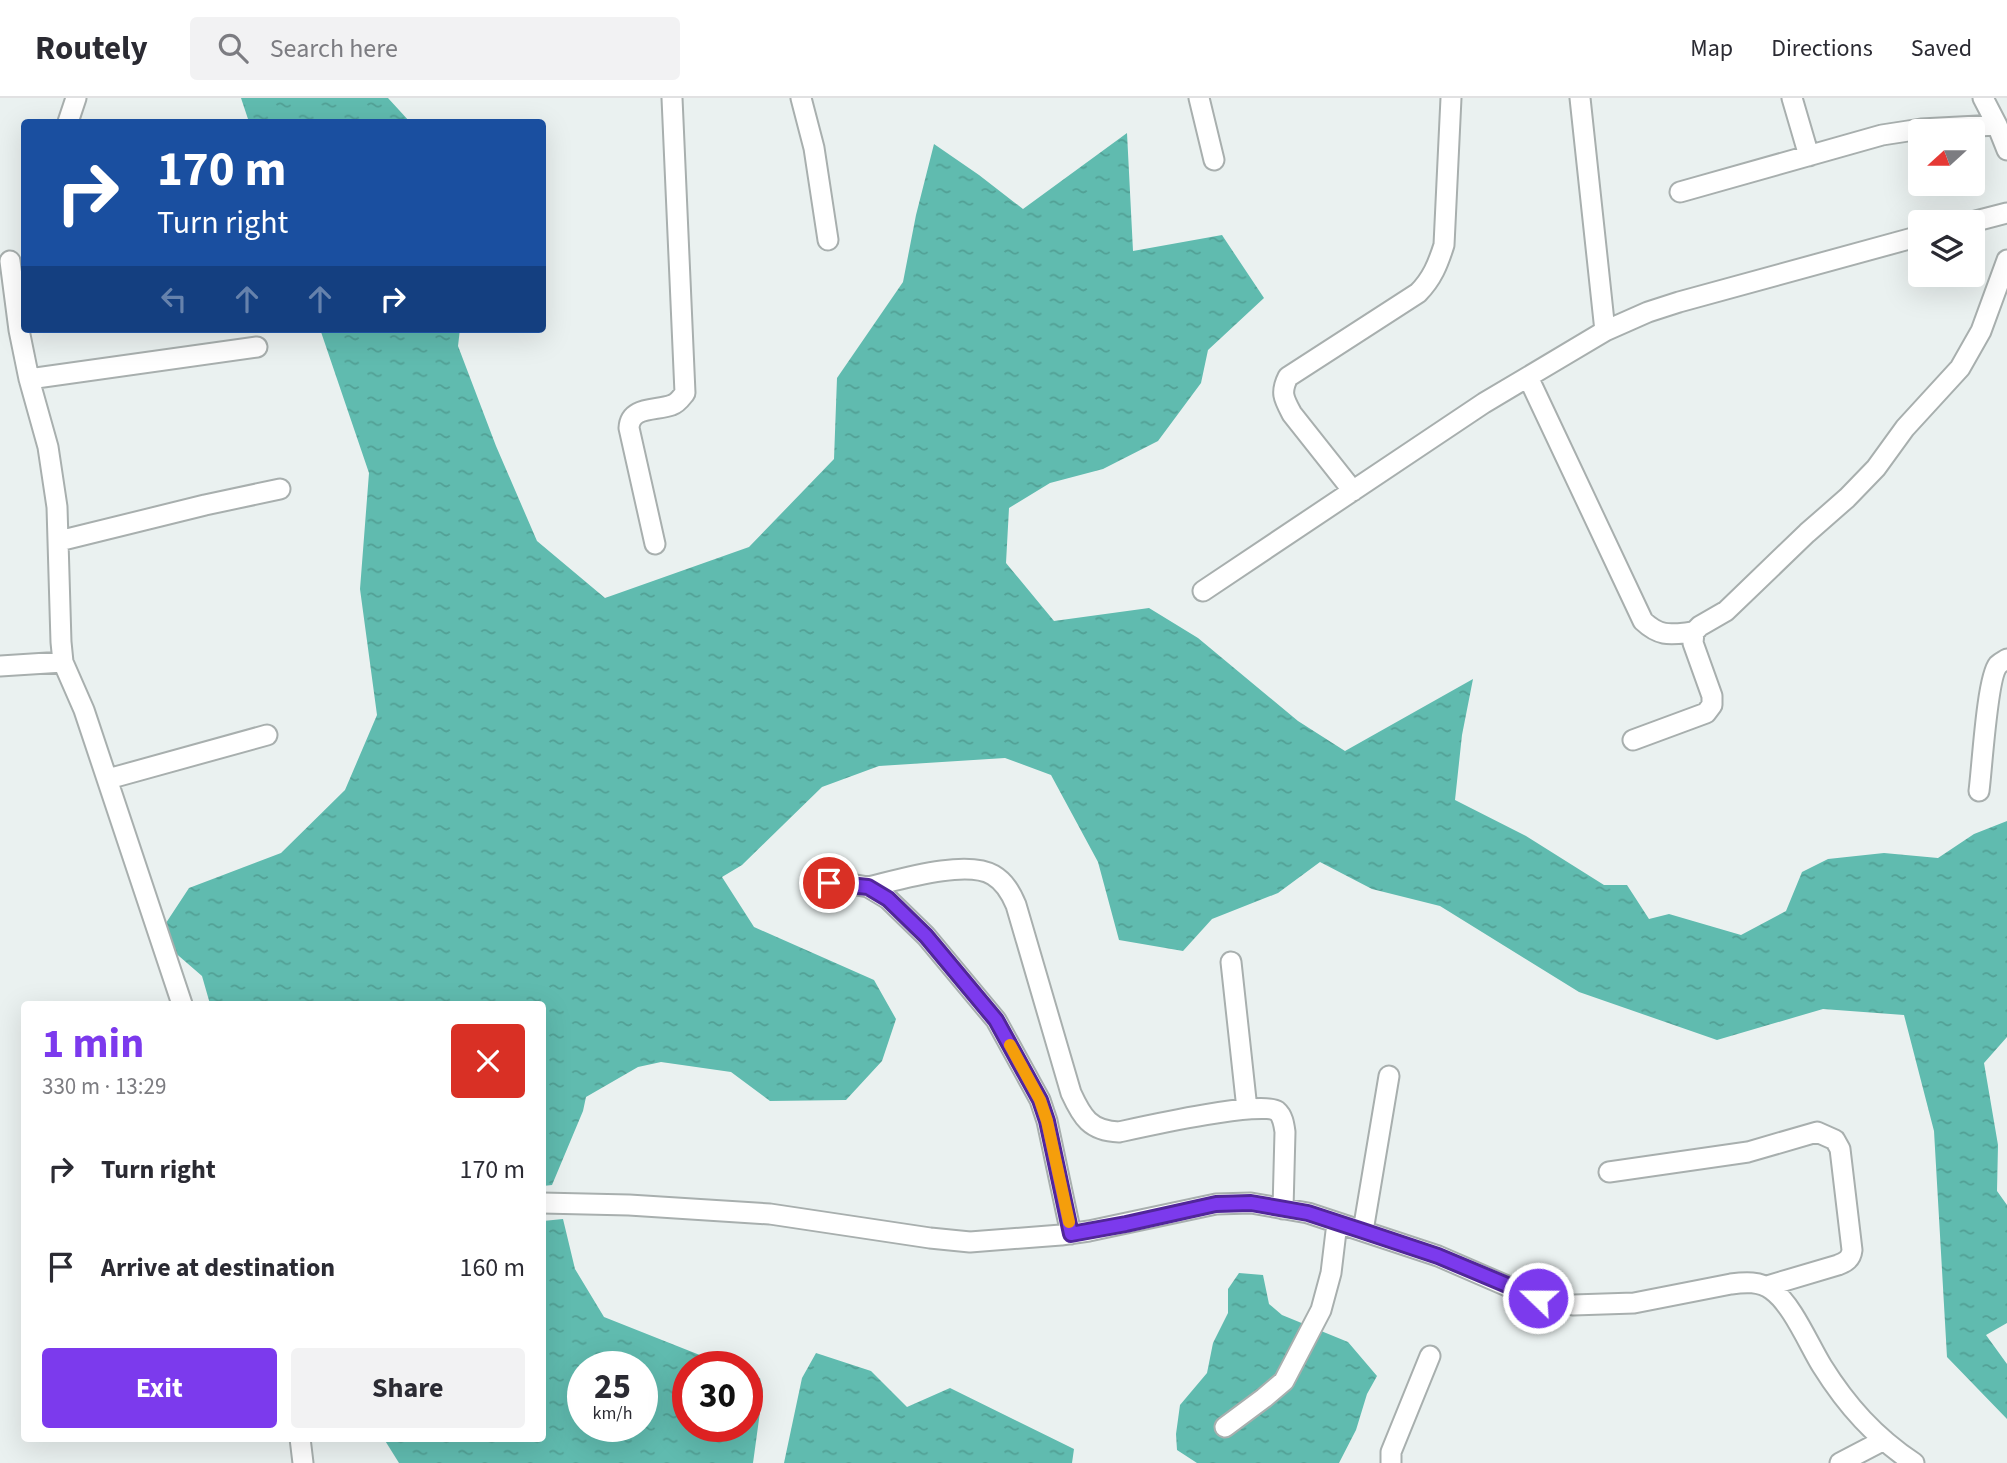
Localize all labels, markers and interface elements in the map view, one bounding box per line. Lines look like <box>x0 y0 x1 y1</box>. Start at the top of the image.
search box <box>190 17 680 80</box>
text: Routely <box>35 25 148 72</box>
icon: search <box>214 29 252 67</box>
text: Search here <box>270 30 398 67</box>
text: Map <box>1690 31 1733 66</box>
text: Directions <box>1771 31 1873 66</box>
text: Saved <box>1911 31 1972 66</box>
north arrow <box>1908 119 1984 196</box>
map controls <box>1908 119 1985 287</box>
text: 170 m <box>157 135 286 205</box>
icon: right <box>42 147 133 238</box>
text: Turn right <box>157 200 288 246</box>
button: layers <box>1908 210 1985 287</box>
icon: left <box>155 280 193 318</box>
icon: ahead <box>228 280 266 318</box>
icon: ahead <box>301 280 339 318</box>
icon: right <box>374 280 412 318</box>
pin <box>799 853 859 913</box>
icon: arrive <box>810 864 848 902</box>
text: 1 min <box>42 1014 144 1074</box>
button: close <box>451 1024 525 1098</box>
text: 330 m · 13:29 <box>42 1070 166 1103</box>
icon: right <box>42 1150 80 1188</box>
text: Turn right <box>101 1151 216 1188</box>
text: 170 m <box>459 1151 525 1188</box>
icon: arrive <box>42 1248 80 1286</box>
text: Arrive at destination <box>101 1249 335 1286</box>
text: 160 m <box>459 1249 525 1286</box>
position arrow <box>1501 1261 1575 1335</box>
button: Exit <box>42 1348 277 1428</box>
button: Share <box>291 1348 525 1428</box>
speed limit sign: 30 <box>672 1351 763 1442</box>
text: 25 <box>594 1362 631 1412</box>
text: km/h <box>593 1401 632 1426</box>

